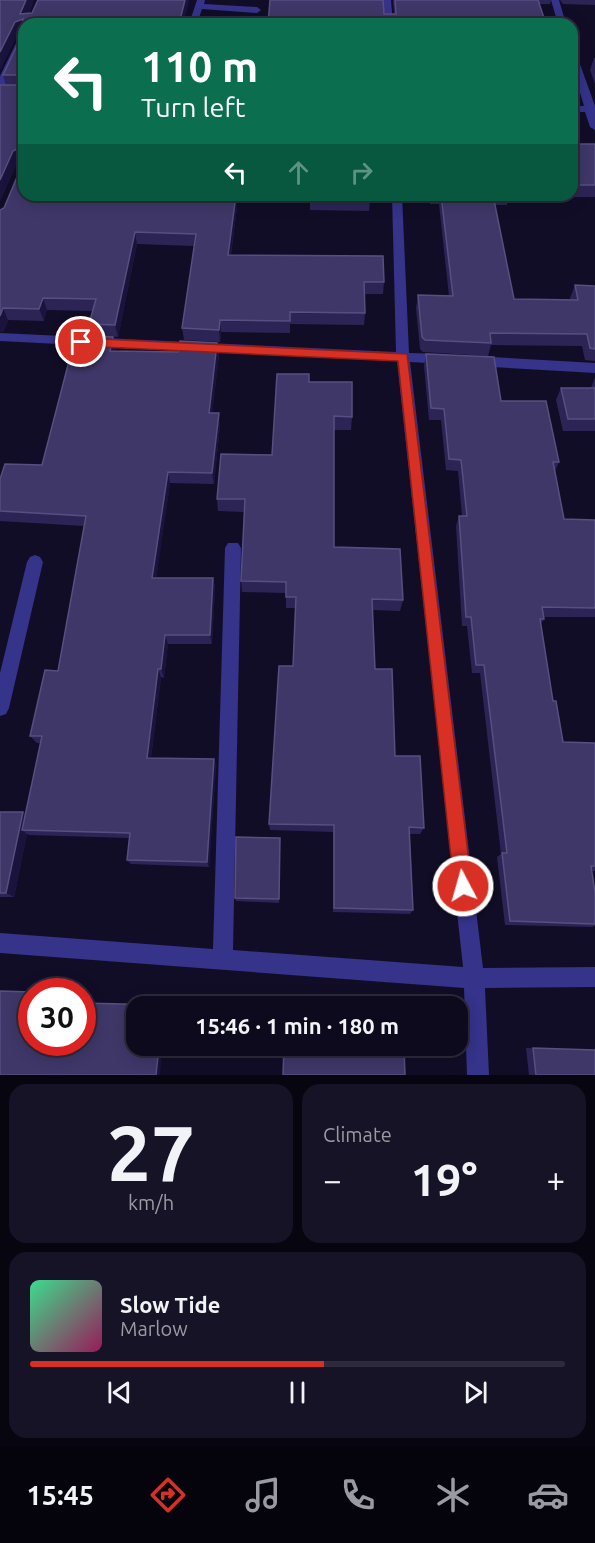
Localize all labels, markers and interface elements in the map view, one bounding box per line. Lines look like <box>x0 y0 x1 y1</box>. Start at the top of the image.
icon: left <box>42 42 120 120</box>
text: 110 m <box>141 43 258 90</box>
text: Turn left <box>141 92 245 122</box>
icon: left <box>219 156 252 189</box>
icon: ahead <box>282 156 315 189</box>
icon: right <box>345 156 378 189</box>
pin <box>55 316 106 367</box>
icon: arrive <box>64 325 97 358</box>
position arrow <box>431 854 495 918</box>
speed limit sign: 30 <box>18 978 96 1056</box>
text: 15:46 · 1 min · 180 m <box>195 1013 399 1038</box>
text: 27 <box>107 1108 195 1196</box>
text: Climate <box>323 1123 392 1146</box>
text: 19° <box>411 1154 477 1205</box>
text: − <box>323 1161 342 1198</box>
text: + <box>546 1161 565 1198</box>
text: km/h <box>128 1191 174 1214</box>
text: Slow Tide <box>120 1292 220 1317</box>
text: Marlow <box>120 1317 188 1340</box>
icon: previous <box>103 1376 136 1409</box>
icon: pause <box>281 1376 314 1409</box>
icon: next <box>459 1376 492 1409</box>
icon: directions <box>147 1474 189 1516</box>
icon: music <box>242 1474 284 1516</box>
icon: phone <box>337 1474 379 1516</box>
icon: climate <box>432 1474 474 1516</box>
icon: car <box>527 1474 569 1516</box>
text: 15:45 <box>26 1480 94 1510</box>

